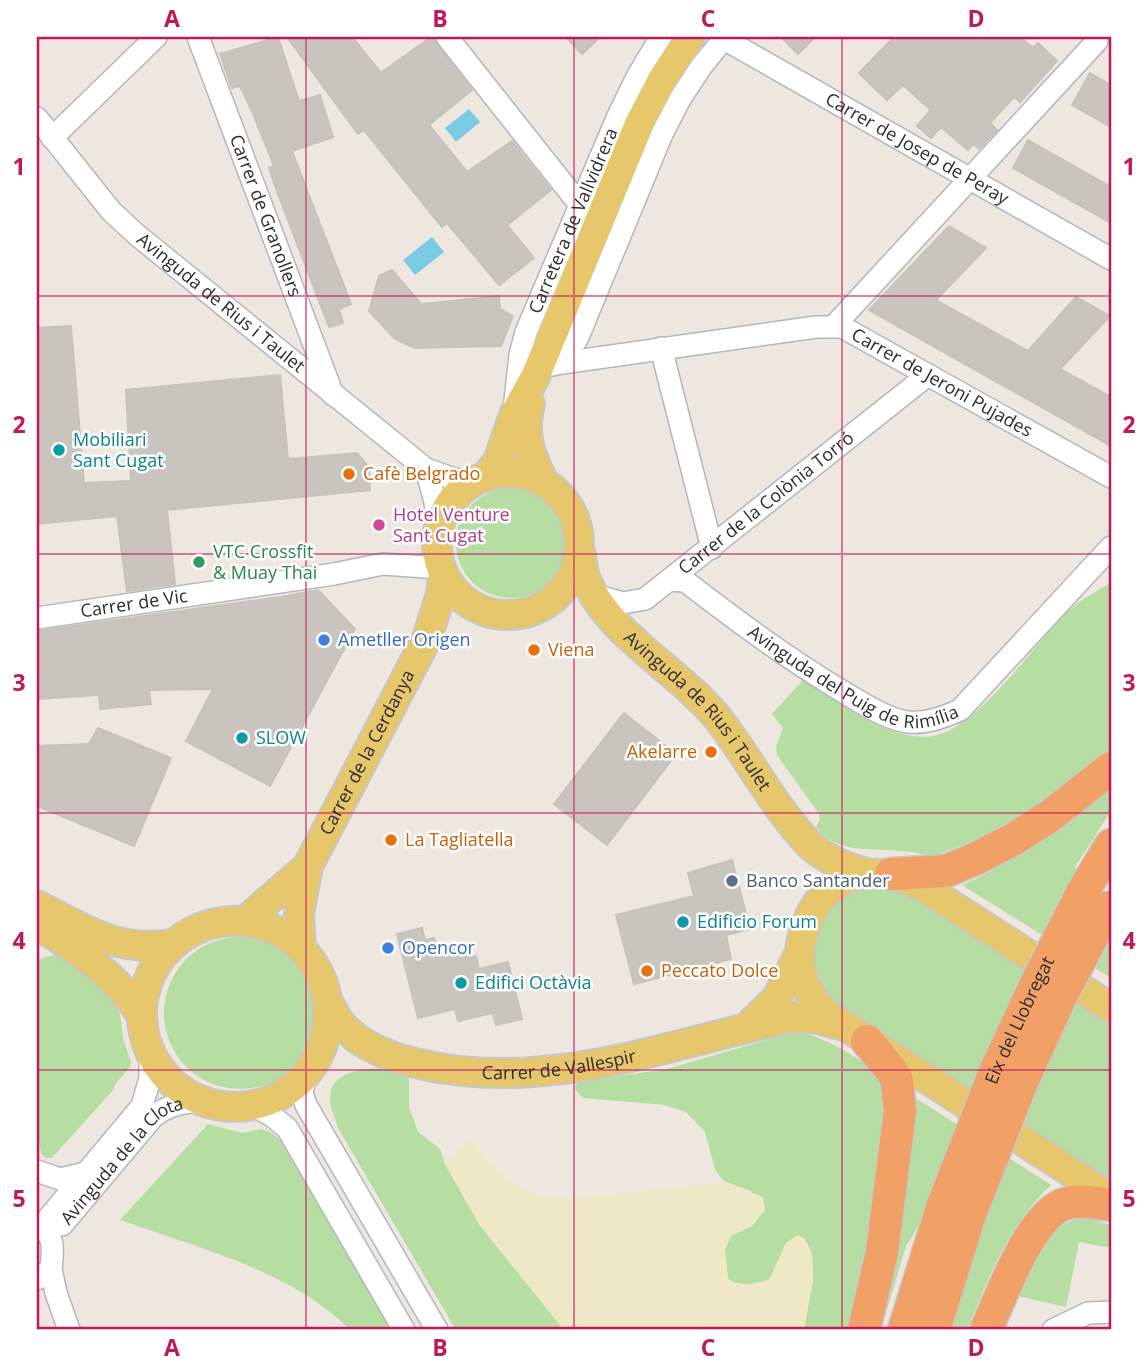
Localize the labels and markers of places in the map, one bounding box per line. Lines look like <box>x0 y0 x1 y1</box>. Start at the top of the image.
place label: Mobiliari Sant Cugat <box>73 427 164 472</box>
marker: Mobiliari Sant Cugat <box>51 442 67 458</box>
place label: Cafè Belgrado <box>363 461 480 485</box>
marker: Cafè Belgrado <box>341 466 357 482</box>
place label: Hotel Venture Sant Cugat <box>393 502 510 547</box>
marker: Hotel Venture Sant Cugat <box>371 517 387 533</box>
place label: VTC Crossfit & Muay Thai <box>213 539 317 584</box>
marker: VTC Crossfit & Muay Thai <box>191 554 207 570</box>
place label: Ametller Origen <box>338 627 471 651</box>
marker: Ametller Origen <box>316 632 332 648</box>
place label: Viena <box>548 637 594 661</box>
marker: Viena <box>526 642 542 658</box>
place label: SLOW <box>256 725 306 749</box>
marker: SLOW <box>234 730 250 746</box>
place label: Akelarre <box>627 739 697 763</box>
marker: Akelarre <box>703 744 719 760</box>
place label: La Tagliatella <box>405 827 513 851</box>
marker: La Tagliatella <box>383 832 399 848</box>
place label: Banco Santander <box>746 868 890 892</box>
marker: Banco Santander <box>724 873 740 889</box>
place label: Edificio Forum <box>697 909 817 933</box>
marker: Edificio Forum <box>675 914 691 930</box>
place label: Opencor <box>402 935 476 959</box>
marker: Opencor <box>380 940 396 956</box>
place label: Peccato Dolce <box>661 958 778 982</box>
marker: Peccato Dolce <box>639 963 655 979</box>
place label: Edifici Octàvia <box>475 970 592 994</box>
marker: Edifici Octàvia <box>453 975 469 991</box>

